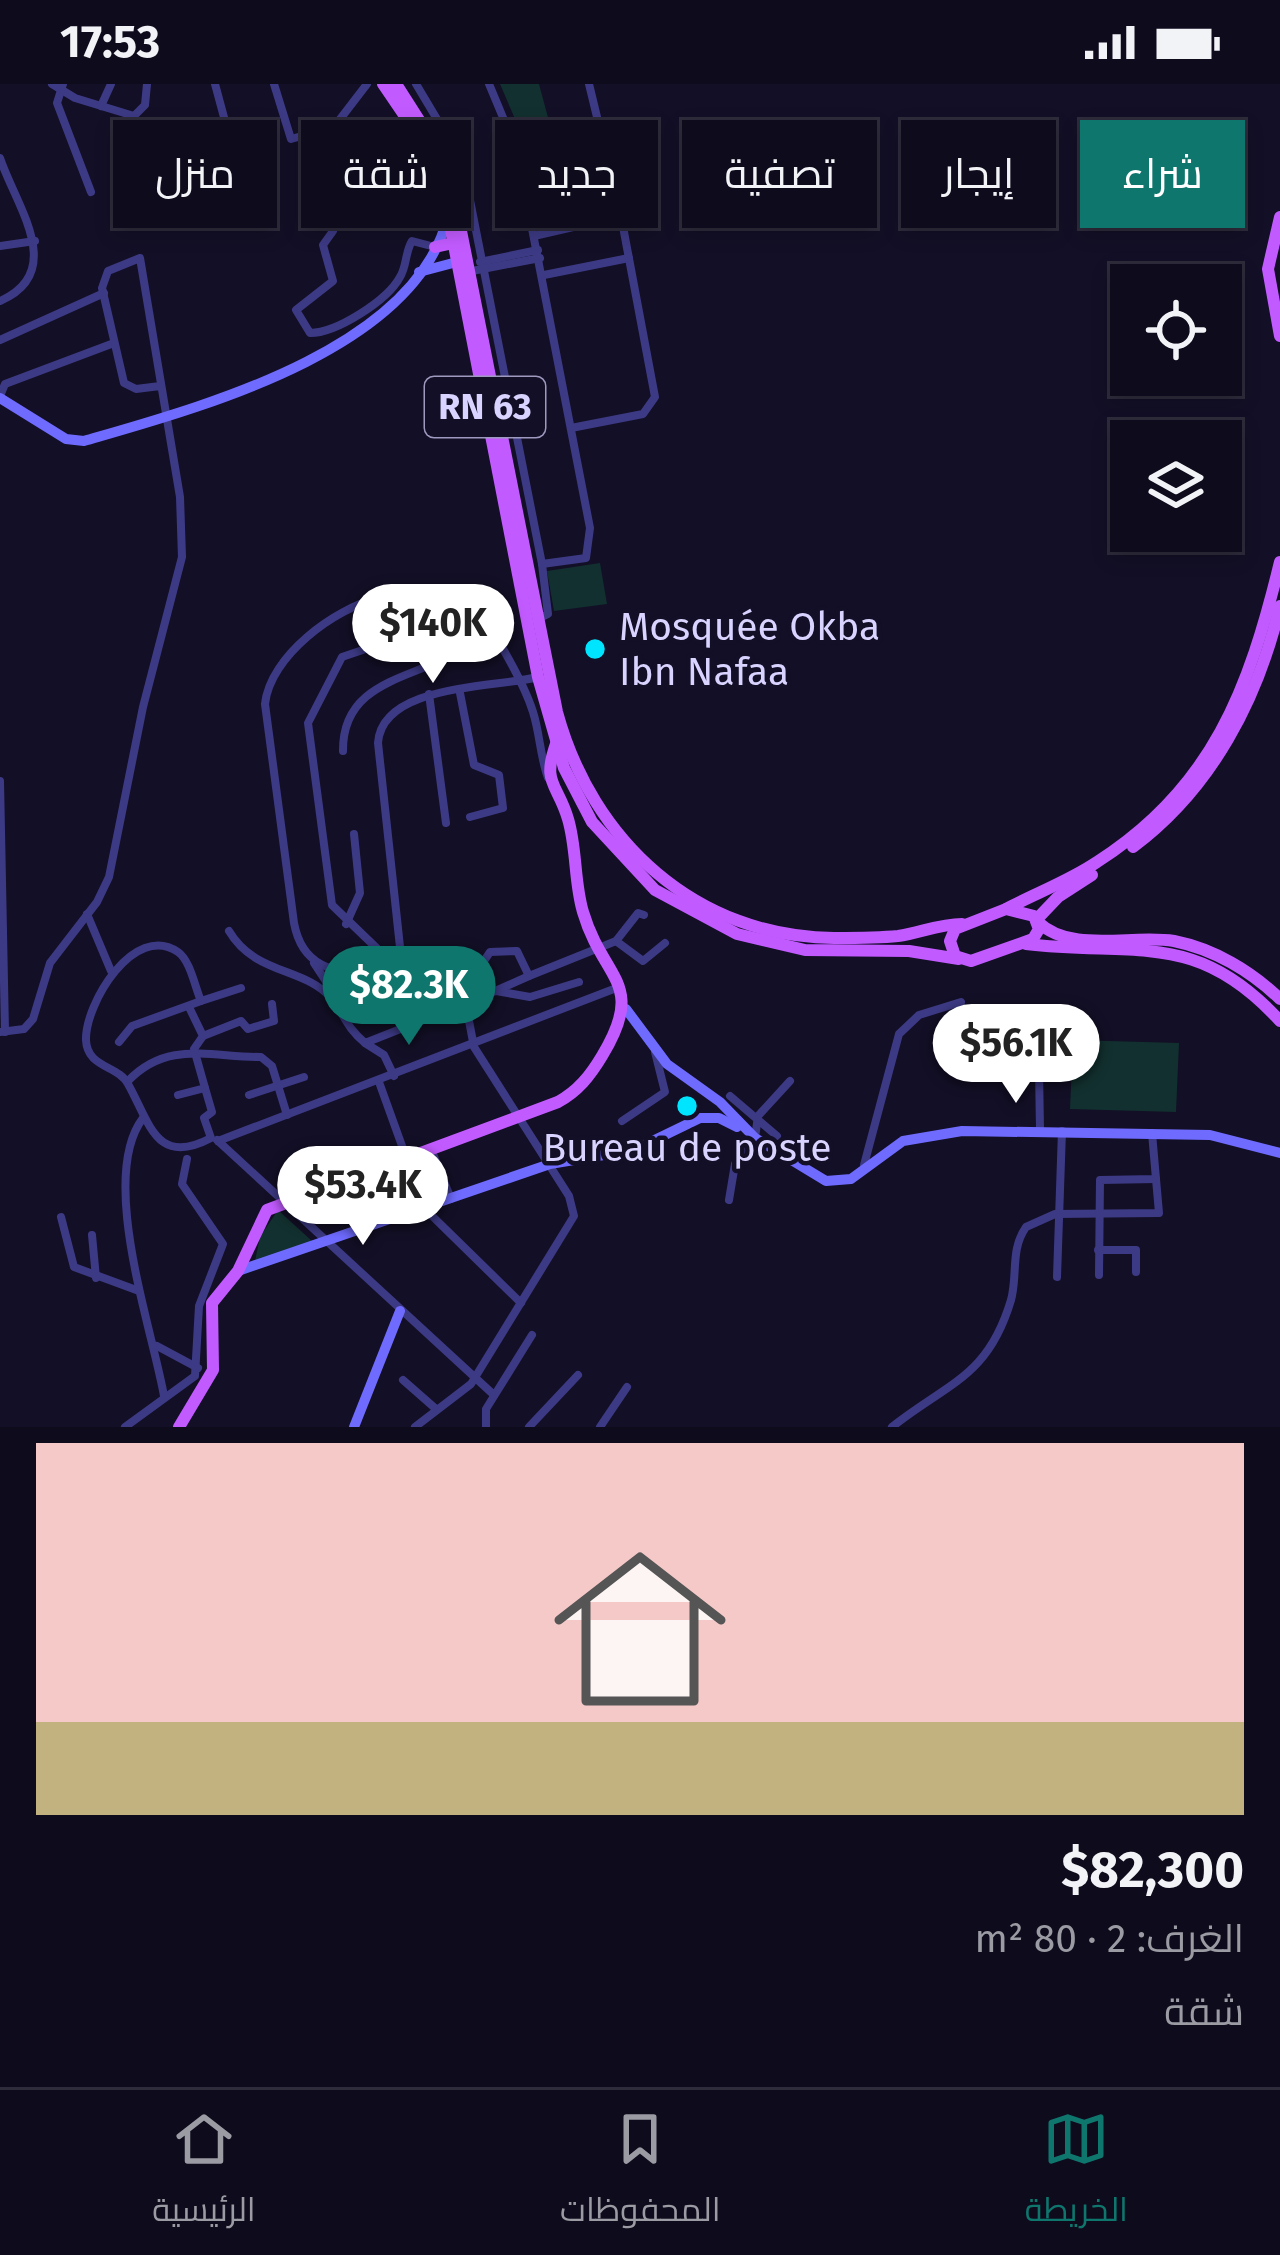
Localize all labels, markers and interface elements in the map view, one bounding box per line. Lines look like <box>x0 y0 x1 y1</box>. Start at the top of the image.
text: 17:53 <box>60 15 160 69</box>
chip: منزل <box>113 120 277 228</box>
chip: شقة <box>301 120 471 228</box>
chip: جديد <box>495 120 658 228</box>
chip: تصفية <box>682 120 877 228</box>
chip: إيجار <box>901 120 1056 228</box>
chip: شراء <box>1080 120 1245 228</box>
map controls <box>1110 264 1242 552</box>
button: locate <box>1110 264 1242 396</box>
road number: RN 63 <box>425 377 545 437</box>
button: layers <box>1110 420 1242 552</box>
pin: $140K <box>349 584 517 686</box>
text: $140K <box>379 600 487 646</box>
place label: Mosquée Okba Ibn Nafaa <box>619 604 880 695</box>
marker: Mosquée Okba Ibn Nafaa <box>582 636 608 662</box>
pin: $82.3K <box>311 946 507 1048</box>
text: $82.3K <box>350 962 468 1008</box>
pin: $56.1K <box>918 1004 1114 1106</box>
text: $56.1K <box>960 1020 1072 1066</box>
marker: Bureau de poste <box>674 1093 700 1119</box>
place label: Bureau de poste <box>542 1125 832 1171</box>
pin: $53.4K <box>265 1146 461 1248</box>
text: $53.4K <box>304 1162 422 1208</box>
icon: home <box>532 1521 748 1737</box>
text: $82,300 <box>1061 1839 1244 1901</box>
text: الغرف: 2 · 80 m² <box>975 1916 1244 1962</box>
text: شقة <box>1164 1989 1244 2035</box>
tab: الرئيسية <box>152 2106 256 2240</box>
tab: المحفوظات <box>560 2106 721 2240</box>
tab: الخريطة <box>1025 2106 1128 2240</box>

